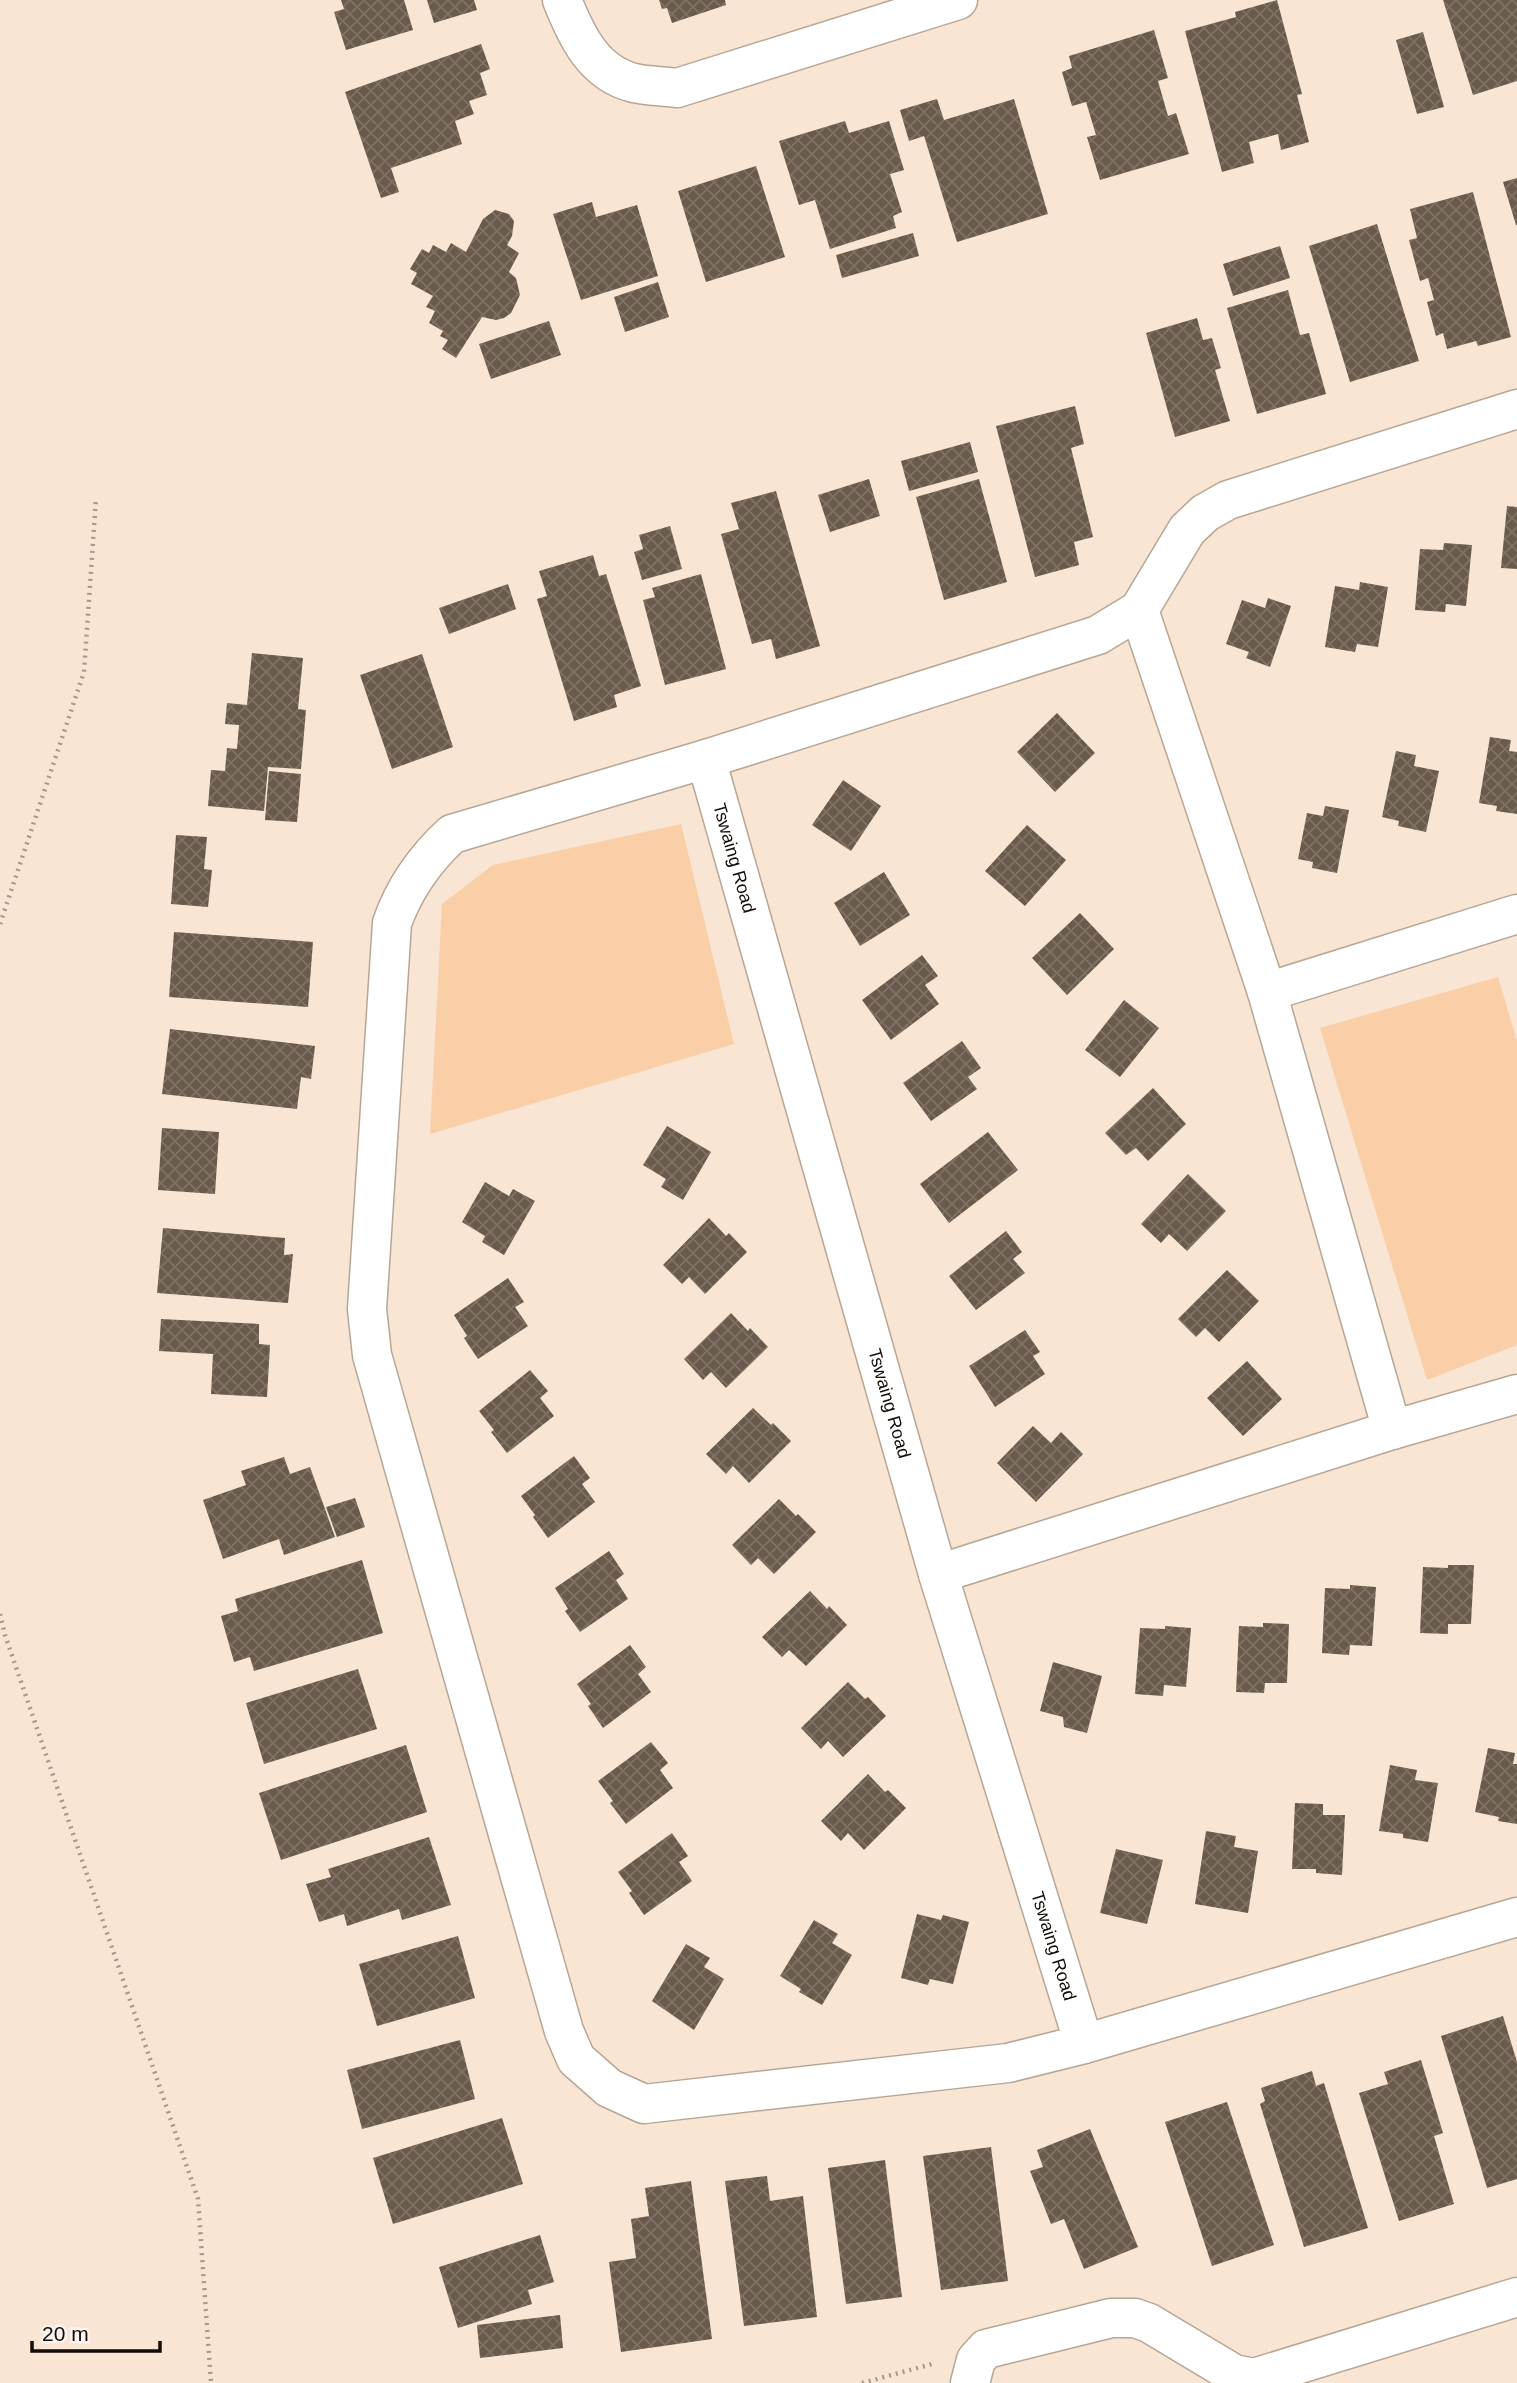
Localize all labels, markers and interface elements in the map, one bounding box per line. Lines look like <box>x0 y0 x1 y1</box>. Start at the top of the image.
street label: Tswaing Road <box>709 801 759 915</box>
street label: Tswaing Road <box>864 1346 915 1461</box>
street label: Tswaing Road <box>1027 1889 1080 2003</box>
scale bar <box>32 2310 159 2354</box>
text: 20 m <box>42 2322 89 2345</box>

